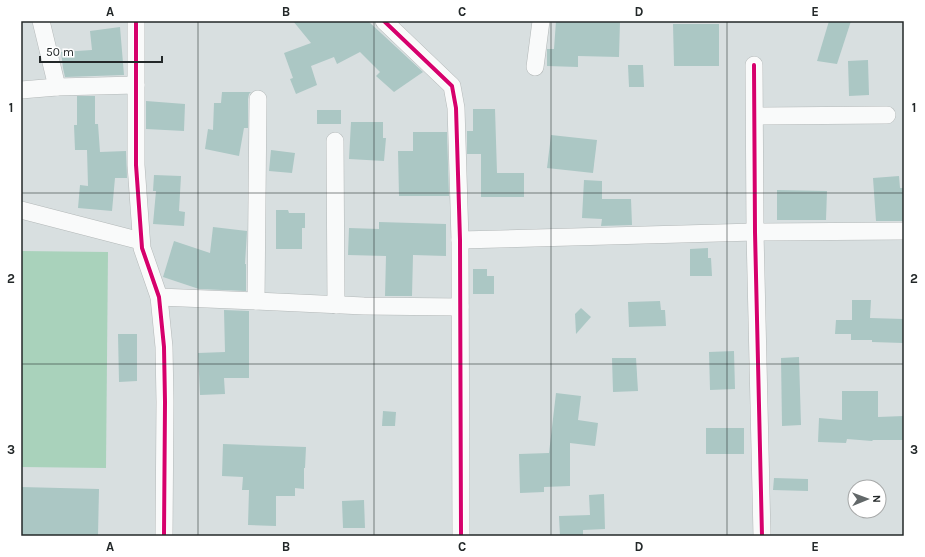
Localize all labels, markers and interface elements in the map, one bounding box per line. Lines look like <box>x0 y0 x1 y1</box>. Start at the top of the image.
text: A <box>106 4 114 19</box>
text: B <box>282 4 290 19</box>
text: C <box>458 4 466 19</box>
text: D <box>635 4 644 19</box>
text: E <box>811 4 819 19</box>
scale bar <box>40 38 162 64</box>
text: 50 m <box>46 45 74 59</box>
text: 1 <box>9 100 13 115</box>
text: 1 <box>912 100 916 115</box>
text: 2 <box>7 271 15 286</box>
text: 2 <box>910 271 918 286</box>
text: 3 <box>7 442 15 457</box>
text: 3 <box>910 442 918 457</box>
north arrow <box>847 479 887 519</box>
text: N <box>870 495 883 503</box>
text: A <box>106 539 114 554</box>
text: B <box>282 539 290 554</box>
text: C <box>458 539 466 554</box>
text: D <box>635 539 644 554</box>
text: E <box>811 539 819 554</box>

